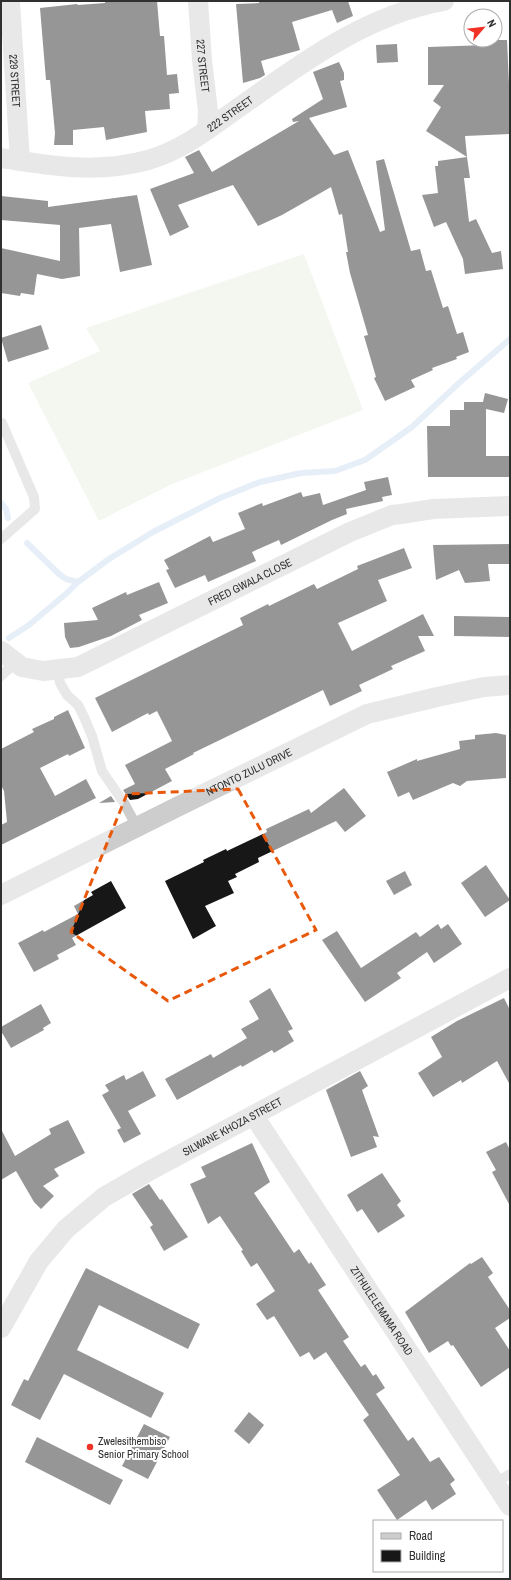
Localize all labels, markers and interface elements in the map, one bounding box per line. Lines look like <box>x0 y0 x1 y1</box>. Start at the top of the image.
north arrow <box>463 8 503 48</box>
text: N <box>484 17 500 29</box>
street label: 227 STREET <box>194 39 213 94</box>
street label: 229 STREET <box>6 54 24 108</box>
street label: 222 STREET <box>204 92 256 135</box>
street label: FRED GWALA CLOSE <box>206 555 294 608</box>
street label: NTONTO ZULU DRIVE <box>204 745 294 799</box>
street label: SILWANE KHOZA STREET <box>180 1094 285 1159</box>
street label: ZITHULELEMAMA ROAD <box>347 1264 416 1358</box>
place label: Zwelesithembiso Senior Primary School <box>98 1434 189 1461</box>
marker: Zwelesithembiso Senior Primary School <box>85 1442 95 1452</box>
legend <box>373 1520 503 1572</box>
text: Road <box>409 1528 433 1544</box>
text: Building <box>409 1548 446 1564</box>

